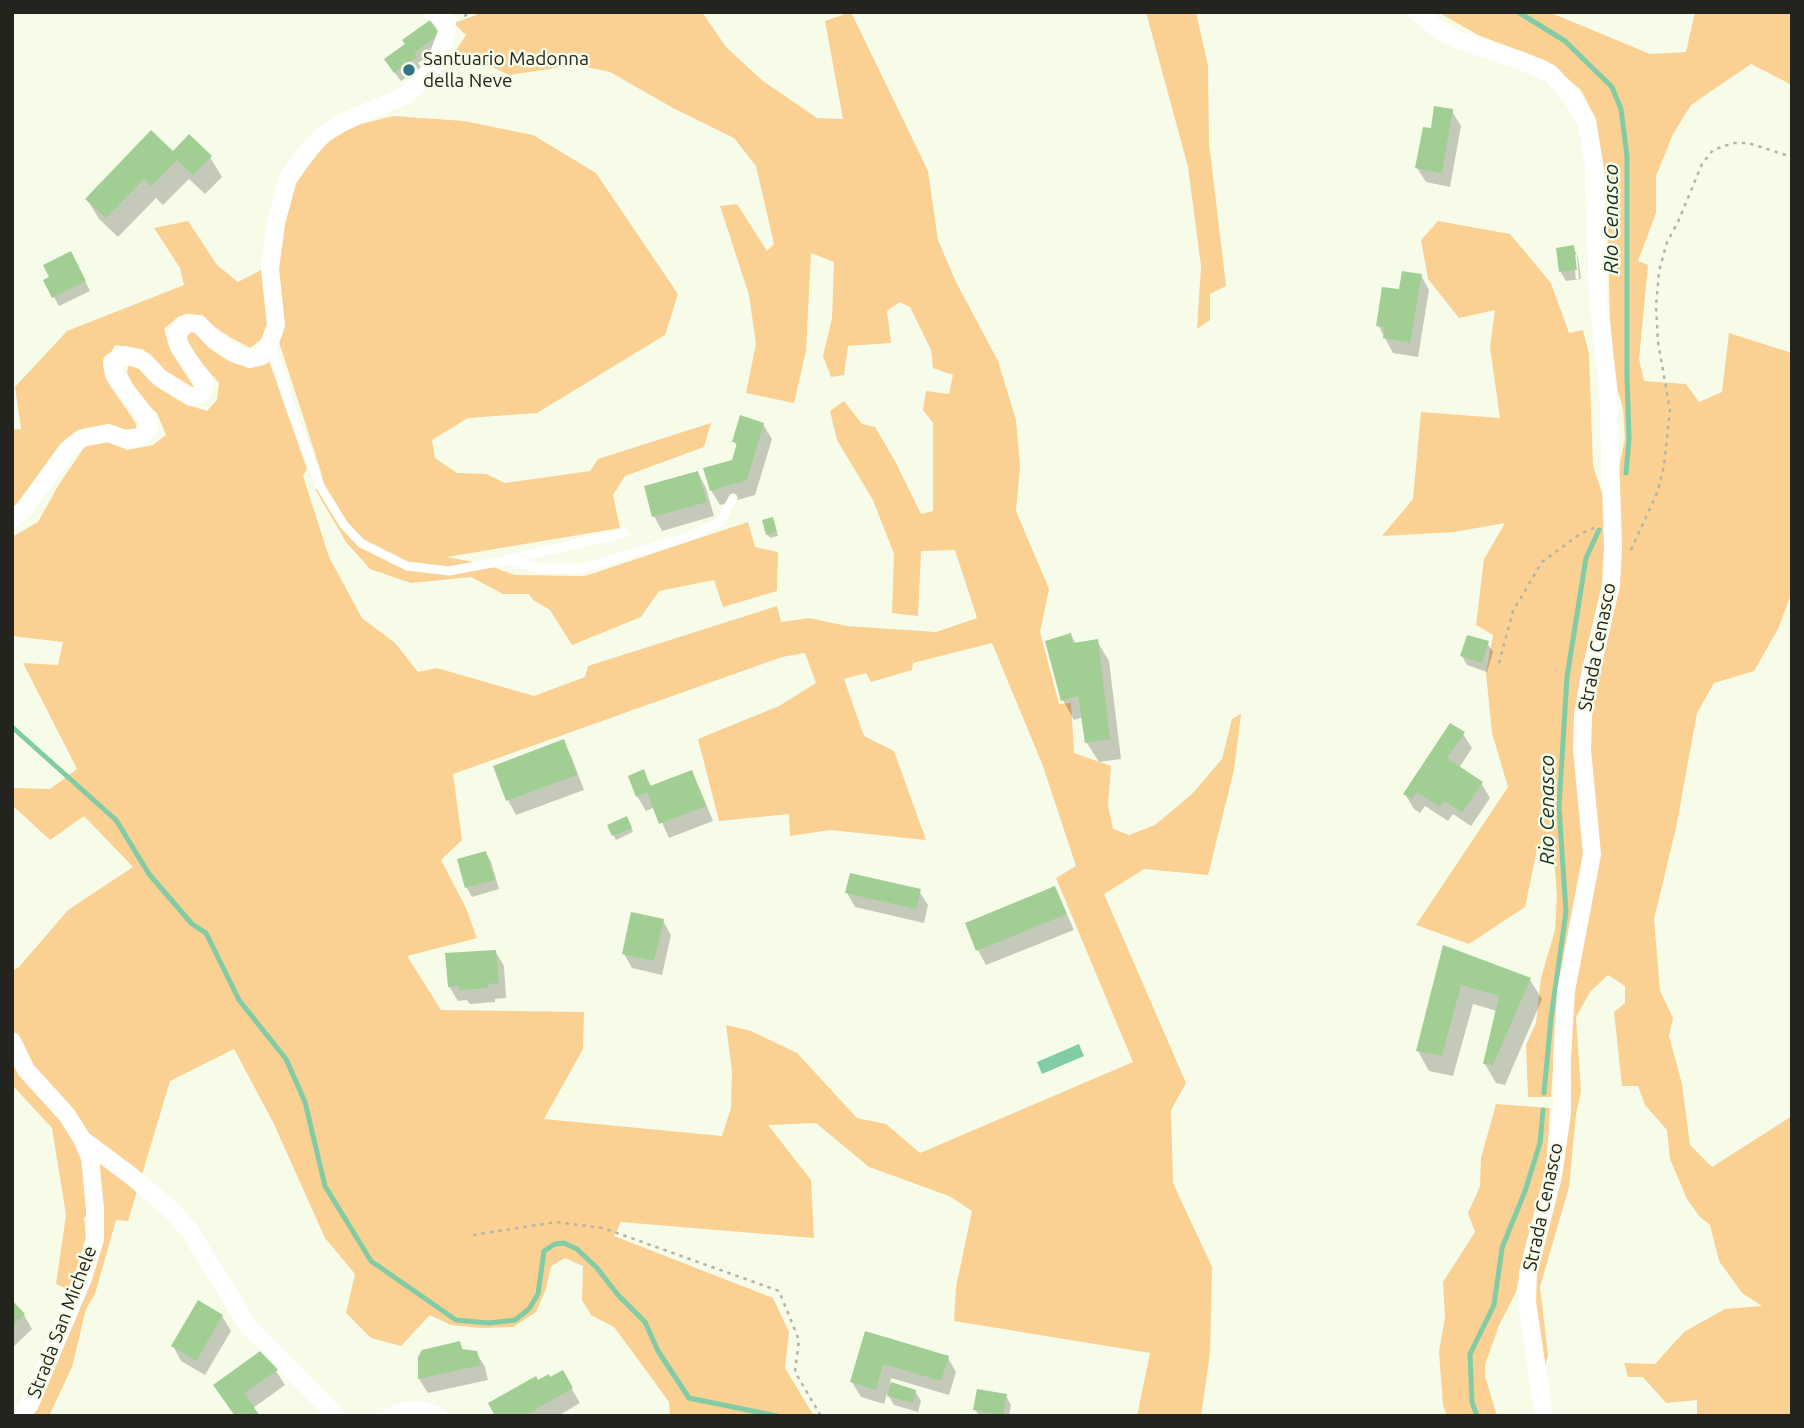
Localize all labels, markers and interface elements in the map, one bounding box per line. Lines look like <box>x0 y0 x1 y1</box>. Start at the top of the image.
place label: Santuario Madonna della Neve <box>423 48 589 92</box>
marker: Santuario Madonna della Neve <box>401 62 417 78</box>
water label: RIo Cenasco <box>1598 164 1624 274</box>
street label: Strada Cenasco <box>1573 581 1621 713</box>
water label: Rio Cenasco <box>1534 755 1560 865</box>
street label: Strada Cenasco <box>1518 1141 1568 1273</box>
street label: Strada San Michele <box>22 1243 102 1401</box>

